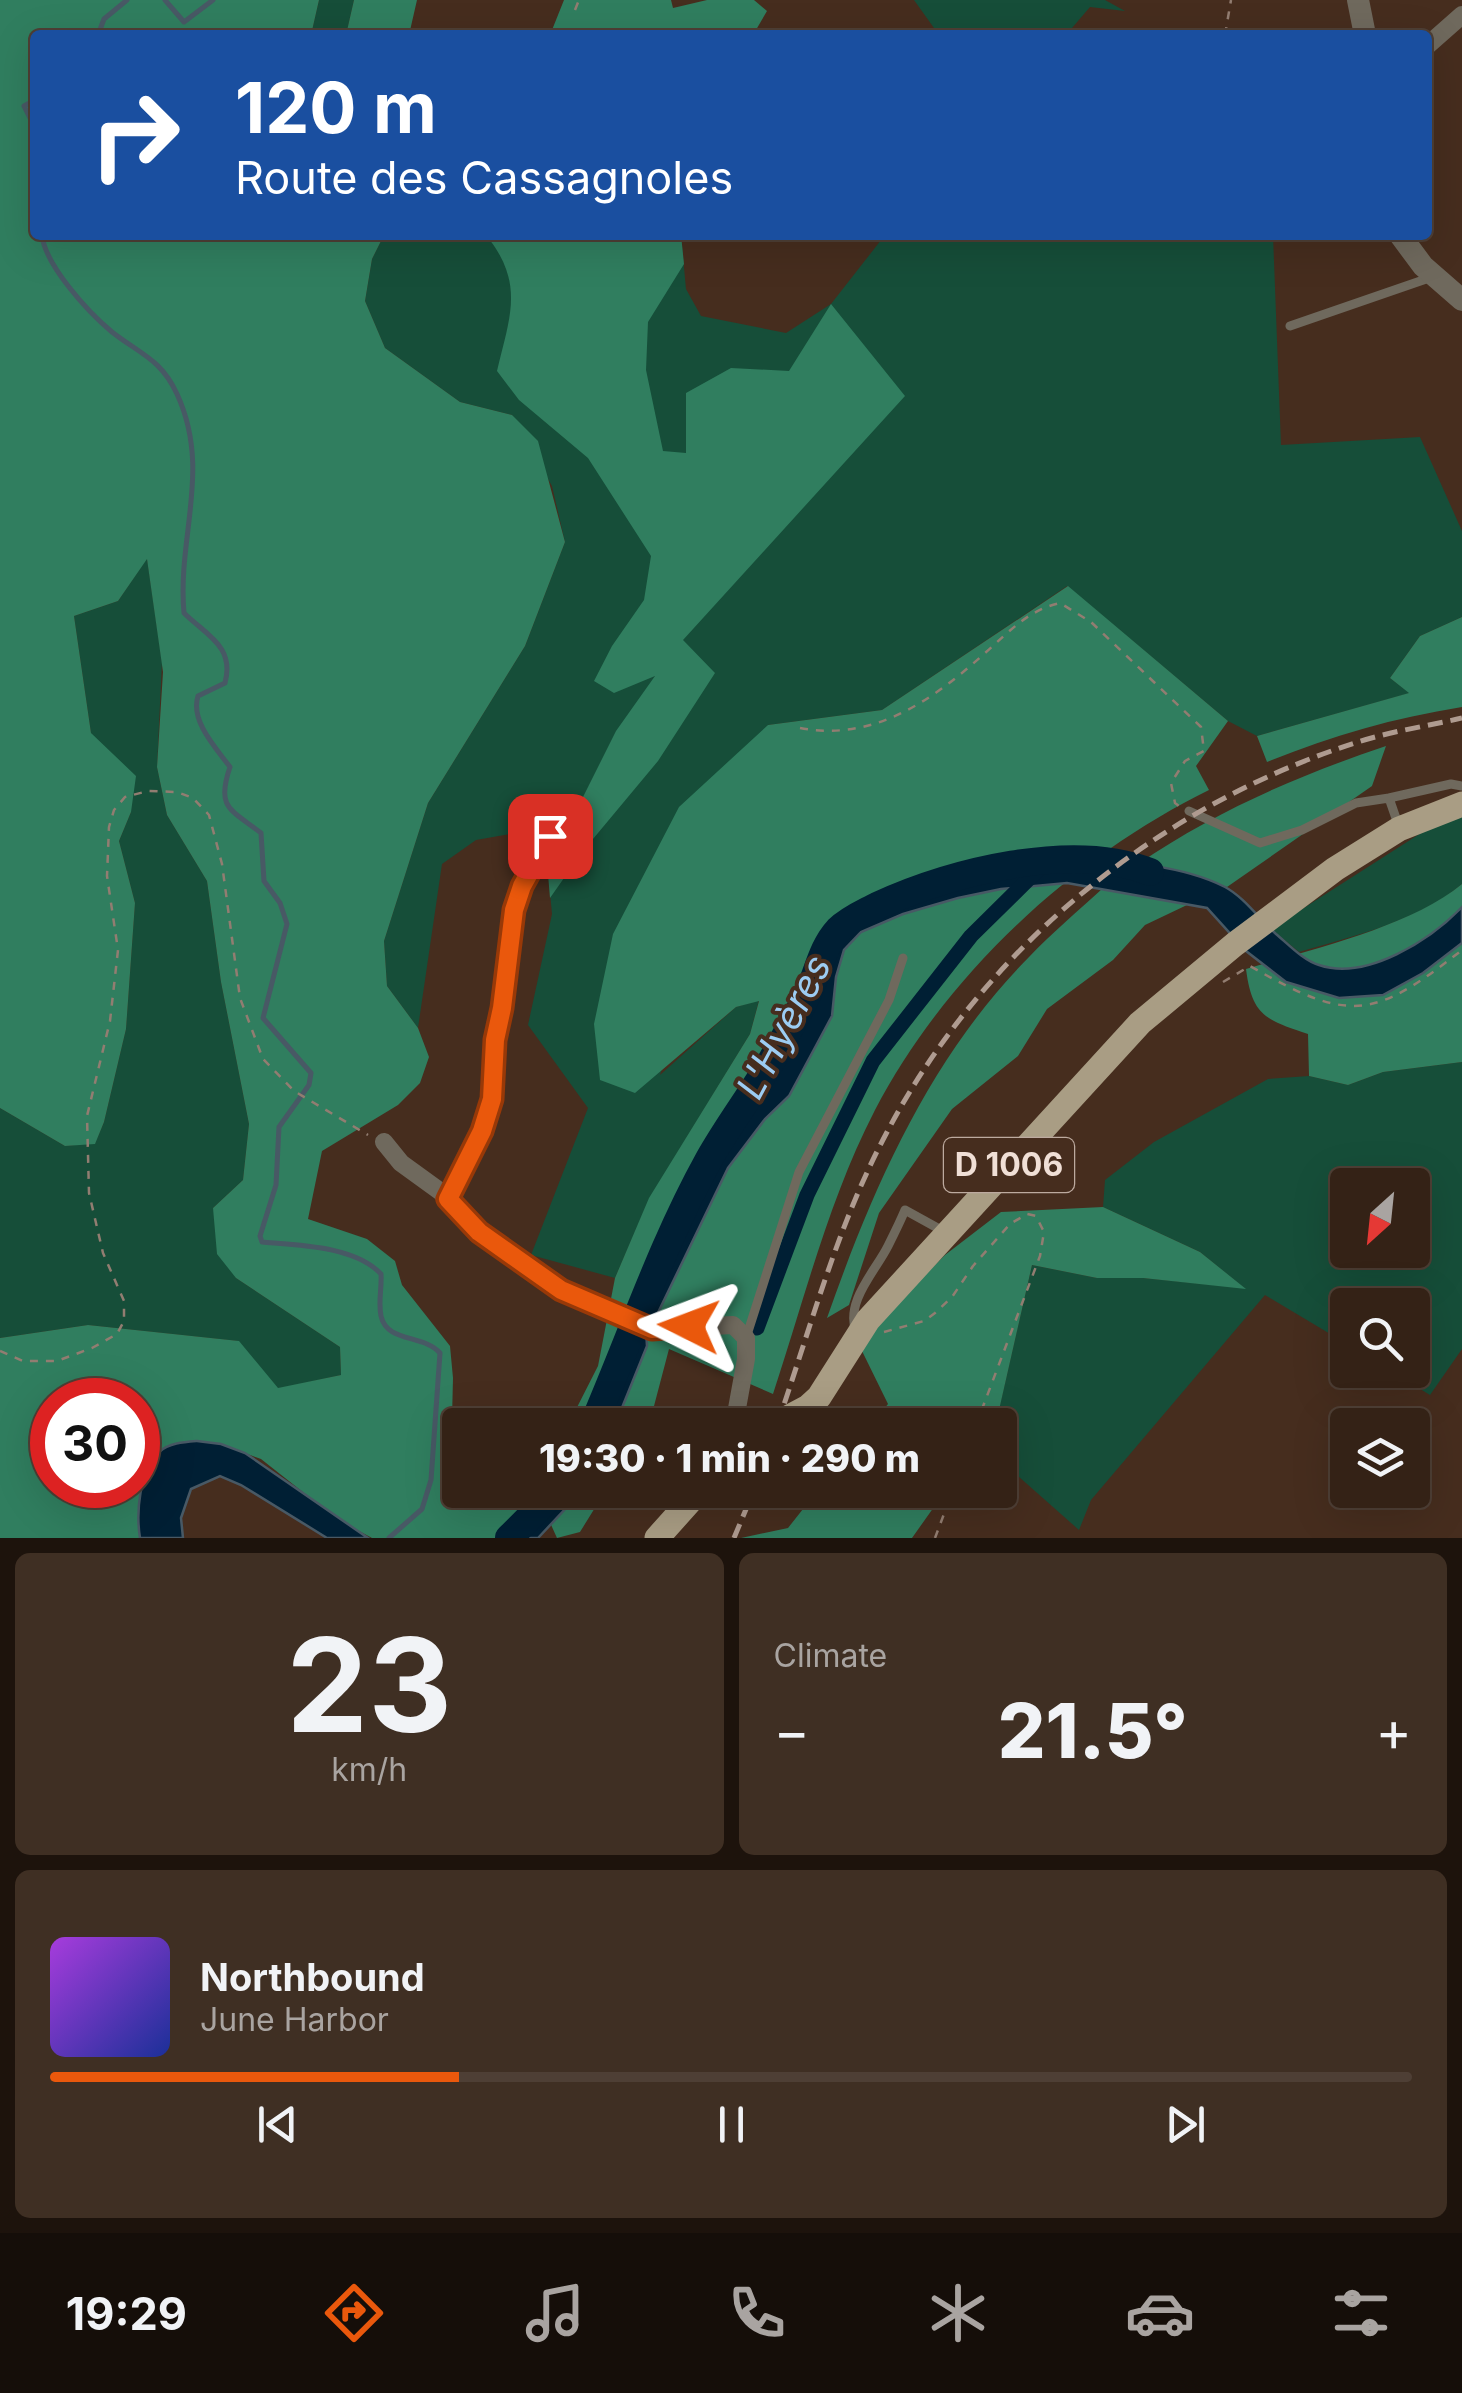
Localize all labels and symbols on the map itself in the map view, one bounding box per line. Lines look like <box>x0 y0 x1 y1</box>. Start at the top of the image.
pin <box>508 794 593 879</box>
water label: L'Hyères <box>726 947 840 1106</box>
road number: D 1006 <box>944 1138 1074 1192</box>
north arrow <box>1330 1168 1430 1268</box>
position arrow <box>637 1274 741 1378</box>
speed limit sign: 30 <box>30 1378 160 1508</box>

